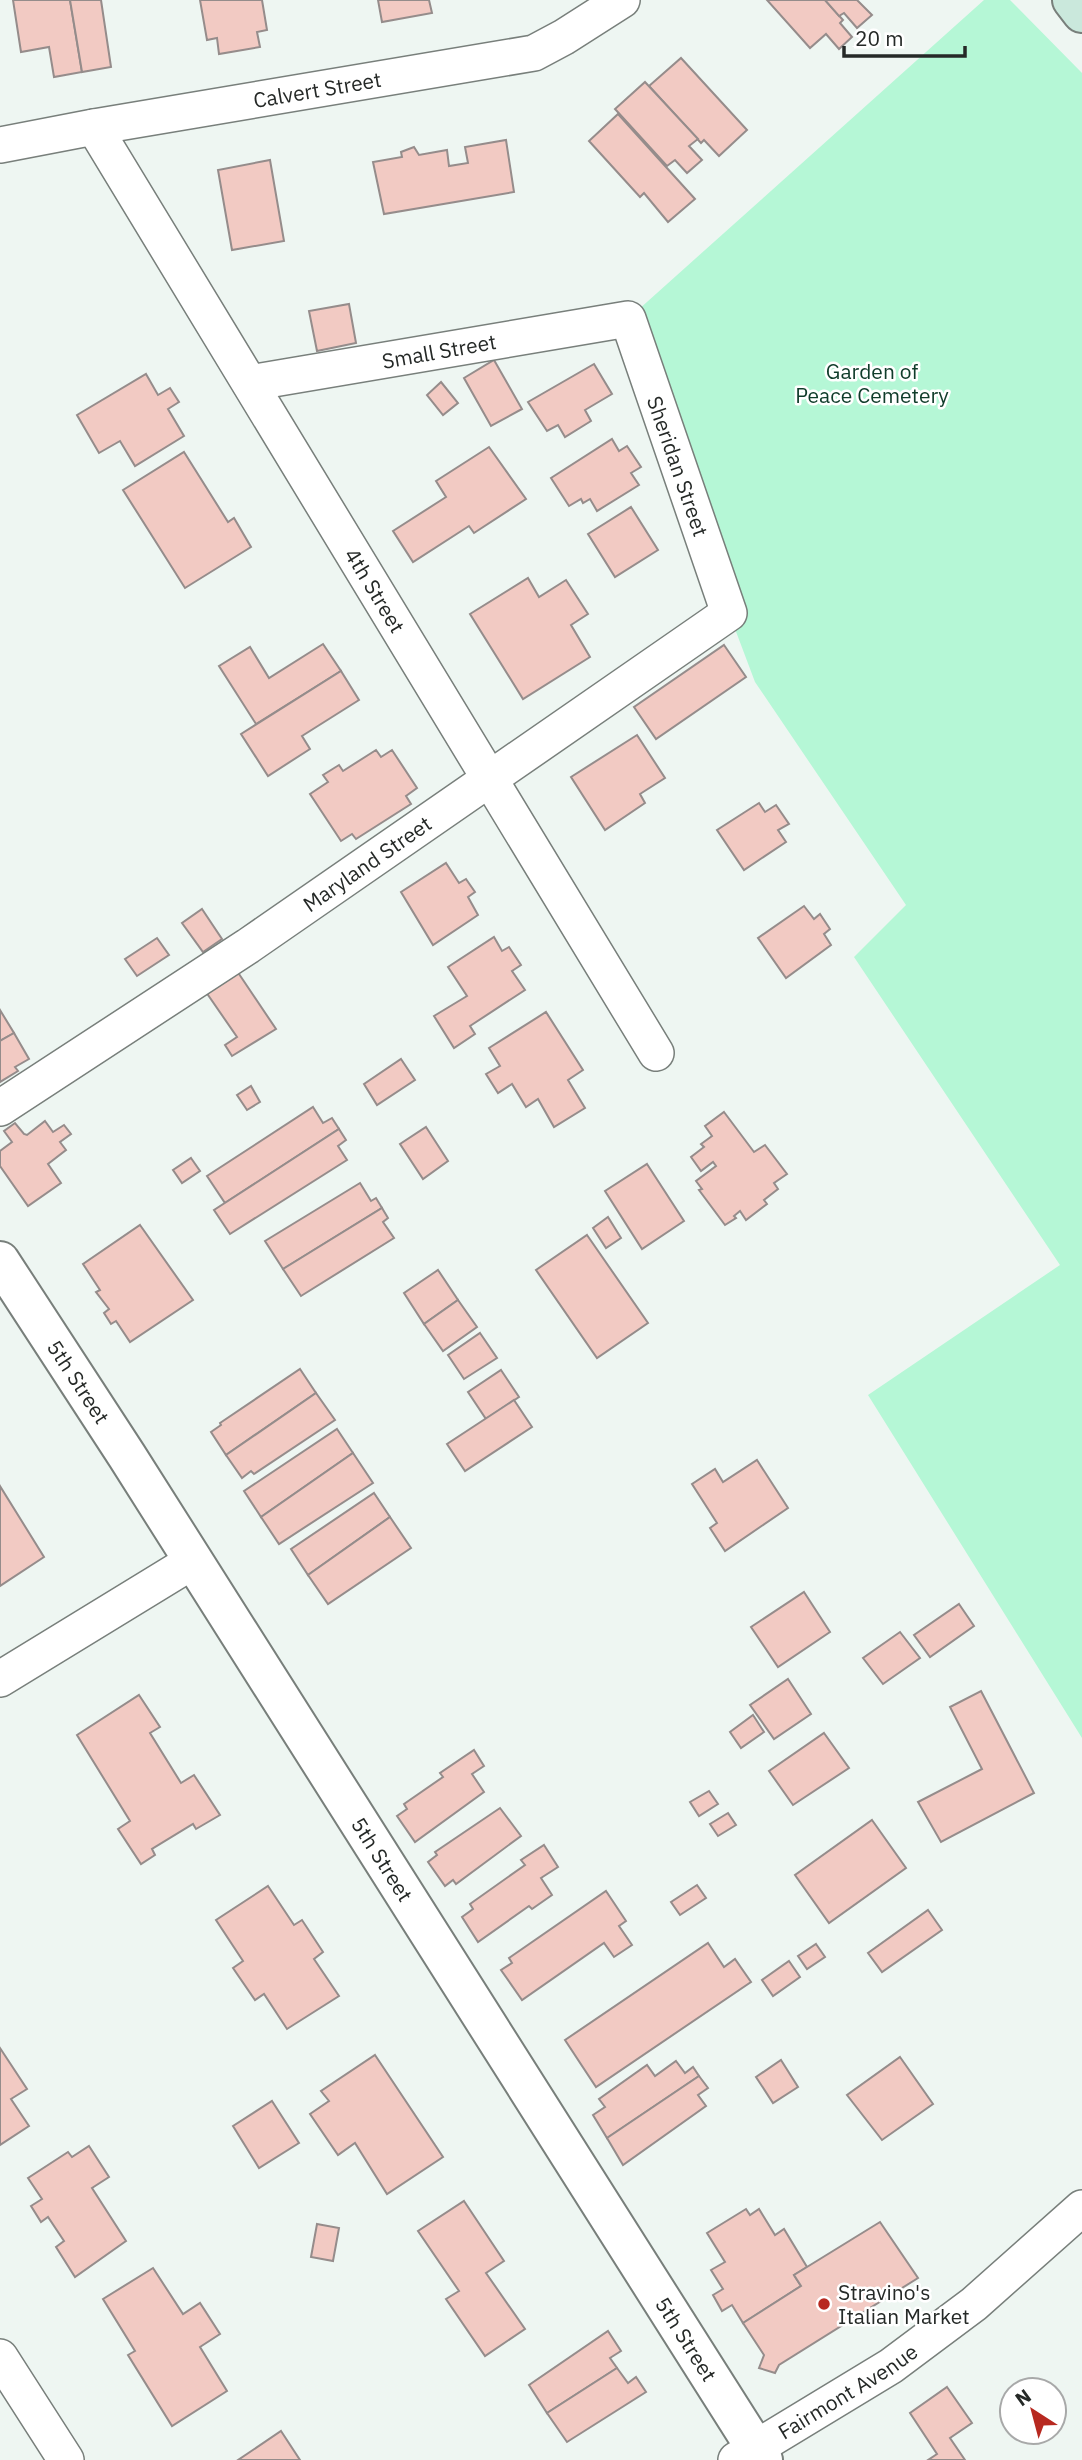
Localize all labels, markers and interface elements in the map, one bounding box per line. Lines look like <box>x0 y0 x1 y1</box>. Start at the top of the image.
scale bar <box>844 14 965 58</box>
text: 20 m <box>855 24 904 52</box>
street label: Calvert Street <box>251 65 383 114</box>
street label: Small Street <box>380 327 498 375</box>
park label: Garden of Peace Cemetery <box>795 357 949 409</box>
street label: Sheridan Street <box>641 392 715 540</box>
street label: 4th Street <box>339 543 412 638</box>
street label: Maryland Street <box>297 809 437 918</box>
street label: 5th Street <box>41 1334 116 1429</box>
street label: 5th Street <box>345 1812 420 1907</box>
place label: Stravino's Italian Market <box>838 2278 970 2330</box>
street label: 5th Street <box>649 2292 723 2386</box>
marker: Stravino's Italian Market <box>816 2296 832 2312</box>
street label: Fairmont Avenue <box>773 2337 923 2445</box>
north arrow <box>998 2376 1068 2446</box>
text: N <box>1010 2383 1036 2411</box>

